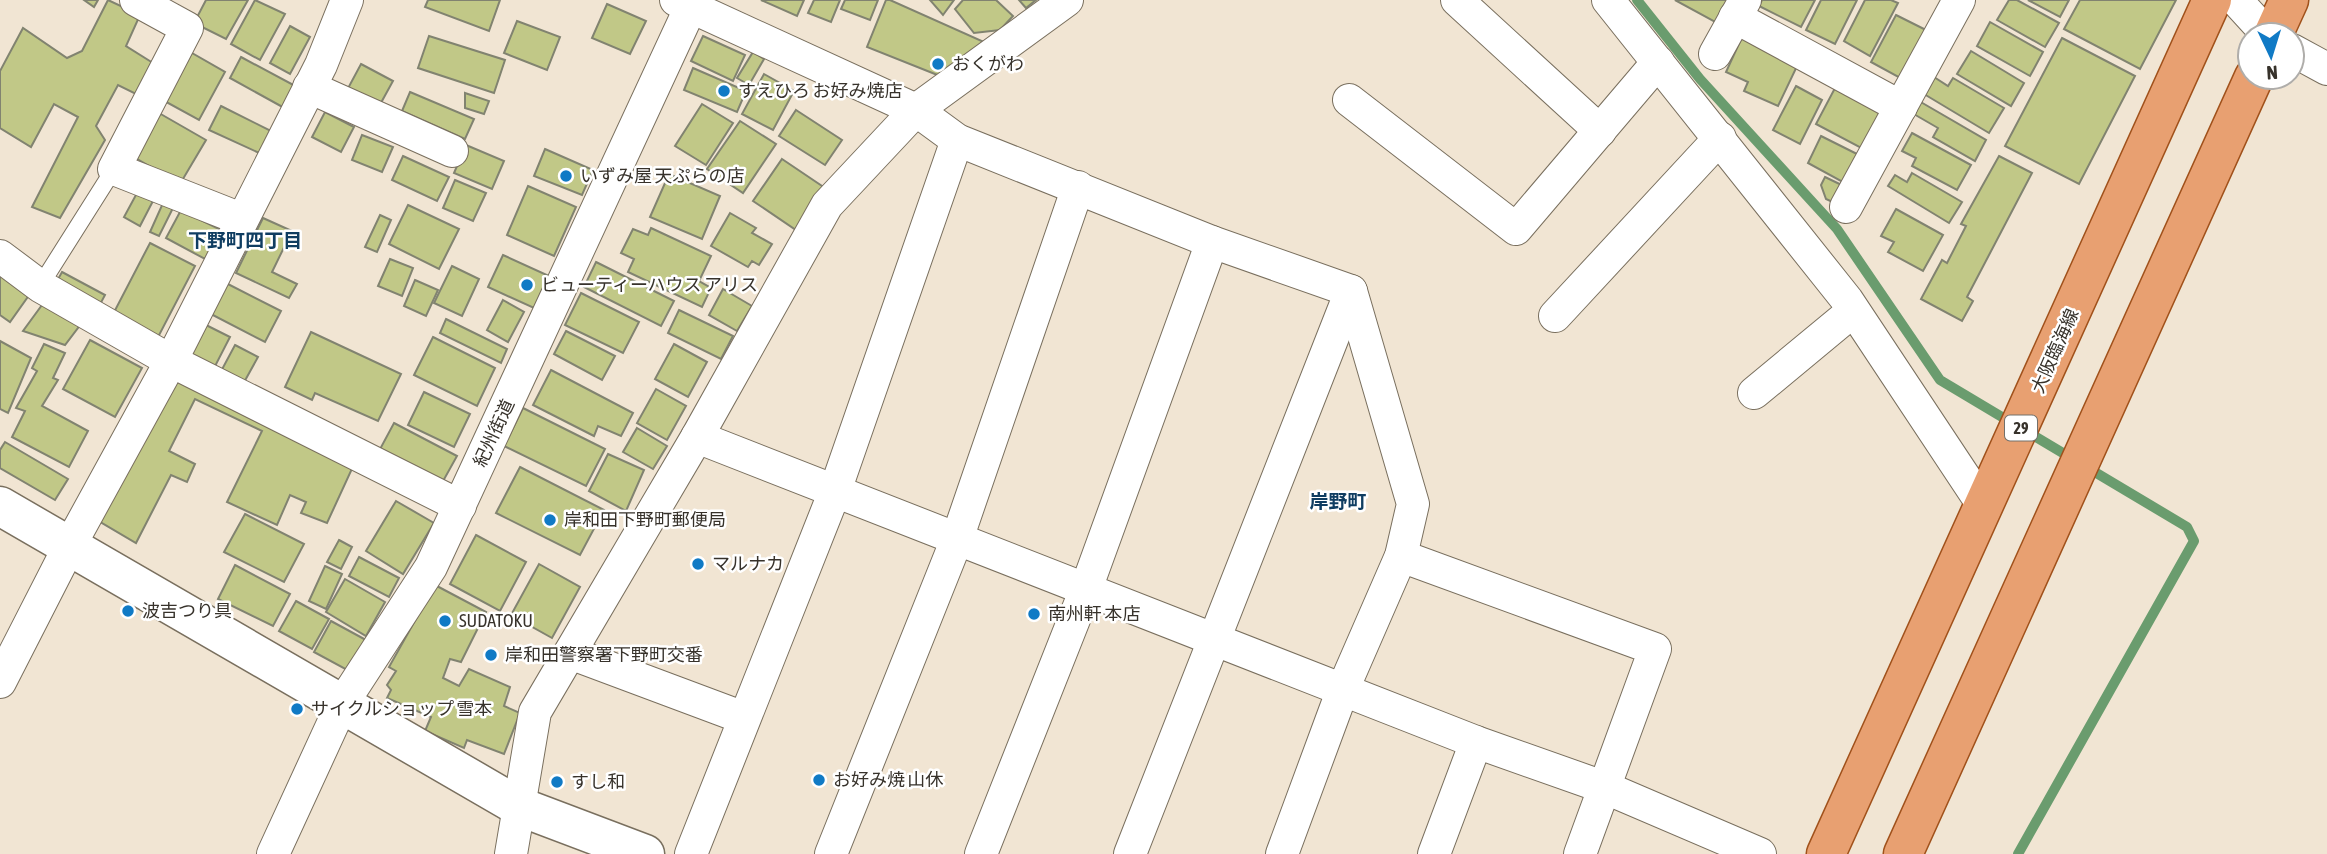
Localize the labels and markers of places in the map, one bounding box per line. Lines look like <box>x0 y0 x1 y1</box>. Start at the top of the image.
place label: おくがわ <box>952 53 1024 74</box>
marker: おくがわ <box>930 56 946 72</box>
place label: すえひろ お好み焼店 <box>738 80 902 101</box>
marker: すえひろ お好み焼店 <box>716 83 732 99</box>
place label: いずみ屋 天ぷらの店 <box>580 165 744 186</box>
marker: いずみ屋 天ぷらの店 <box>558 168 574 184</box>
place label: ビューティーハウス アリス <box>541 274 758 295</box>
marker: ビューティーハウス アリス <box>519 277 535 293</box>
place label: 岸和田下野町郵便局 <box>564 509 726 530</box>
marker: 岸和田下野町郵便局 <box>542 512 558 528</box>
place label: マルナカ <box>712 553 784 574</box>
marker: マルナカ <box>690 556 706 572</box>
place label: 波吉つり具 <box>142 600 232 621</box>
marker: 波吉つり具 <box>120 603 136 619</box>
place label: 南州軒 本店 <box>1048 603 1140 624</box>
marker: 南州軒 本店 <box>1026 606 1042 622</box>
place label: SUDATOKU <box>459 610 533 631</box>
marker: SUDATOKU <box>437 613 453 629</box>
place label: 岸和田警察署下野町交番 <box>505 644 703 665</box>
marker: 岸和田警察署下野町交番 <box>483 647 499 663</box>
place label: サイクルショップ 雪本 <box>311 698 493 719</box>
marker: サイクルショップ 雪本 <box>289 701 305 717</box>
place label: お好み焼 山休 <box>833 769 943 790</box>
place label: すし和 <box>571 771 625 792</box>
marker: お好み焼 山休 <box>811 772 827 788</box>
marker: すし和 <box>549 774 565 790</box>

